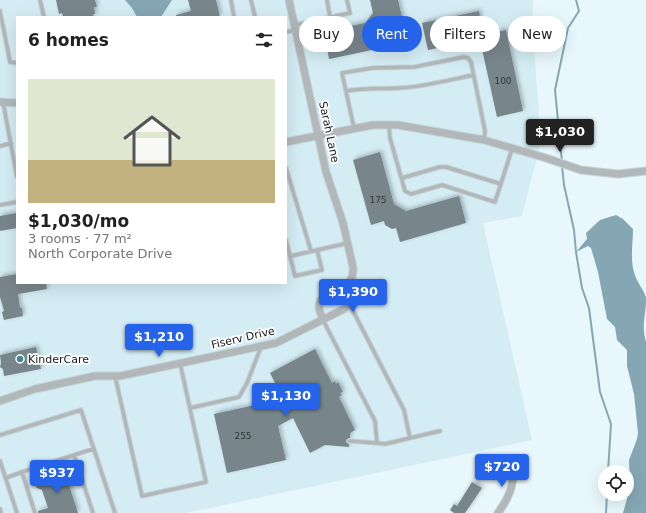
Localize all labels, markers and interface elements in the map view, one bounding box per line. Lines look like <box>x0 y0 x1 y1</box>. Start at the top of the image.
chip: Buy <box>299 16 354 52</box>
chip: Rent <box>362 16 422 52</box>
chip: Filters <box>430 16 500 52</box>
chip: New <box>508 16 566 52</box>
icon: filters <box>253 29 275 51</box>
text: 6 homes <box>28 30 109 50</box>
house number: 100 <box>494 76 512 86</box>
street label: Sarah Lane <box>316 100 342 164</box>
icon: home <box>116 105 188 177</box>
pin: $1,030 <box>527 119 593 153</box>
text: $1,030 <box>535 124 585 139</box>
house number: 175 <box>369 195 387 205</box>
text: $1,030/mo <box>28 211 129 231</box>
text: 3 rooms · 77 m² <box>28 231 132 246</box>
text: North Corporate Drive <box>28 246 172 261</box>
pin: $1,390 <box>320 279 386 313</box>
text: $1,390 <box>328 284 378 299</box>
pin: $1,210 <box>126 324 192 358</box>
street label: Fiserv Drive <box>210 324 276 352</box>
text: $1,210 <box>134 329 184 344</box>
place label: KinderCare <box>28 353 89 366</box>
marker: KinderCare <box>15 354 25 364</box>
pin: $1,130 <box>253 383 319 417</box>
text: $1,130 <box>261 388 311 403</box>
house number: 255 <box>234 431 252 441</box>
pin: $720 <box>478 454 526 488</box>
text: $720 <box>484 459 520 474</box>
pin: $937 <box>33 460 81 494</box>
text: $937 <box>39 465 75 480</box>
map controls <box>598 465 634 501</box>
button: locate <box>598 465 634 501</box>

